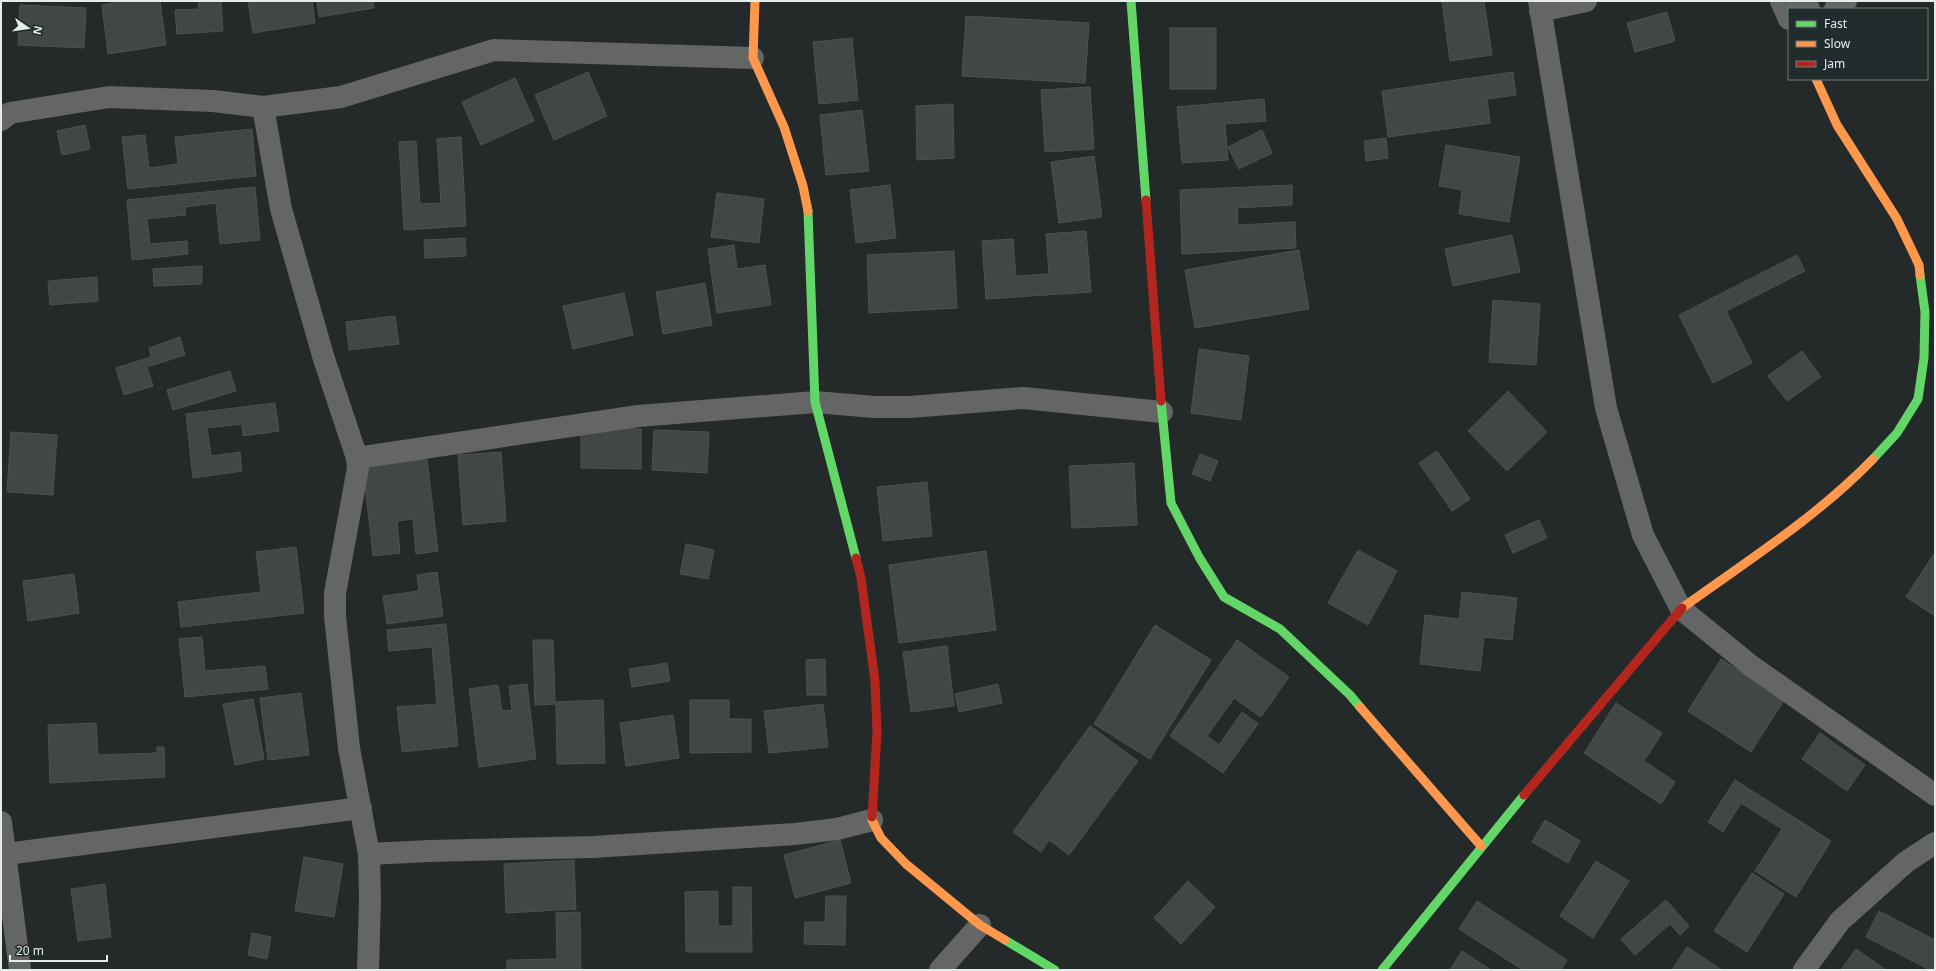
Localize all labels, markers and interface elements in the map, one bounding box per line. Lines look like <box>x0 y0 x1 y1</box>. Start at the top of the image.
north arrow <box>8 8 48 48</box>
legend <box>1788 8 1928 80</box>
text: Fast <box>1824 15 1848 32</box>
text: N <box>30 24 47 36</box>
text: Slow <box>1824 35 1851 52</box>
text: Jam <box>1823 55 1845 72</box>
scale bar <box>10 937 107 963</box>
text: 20 m <box>16 942 44 959</box>

